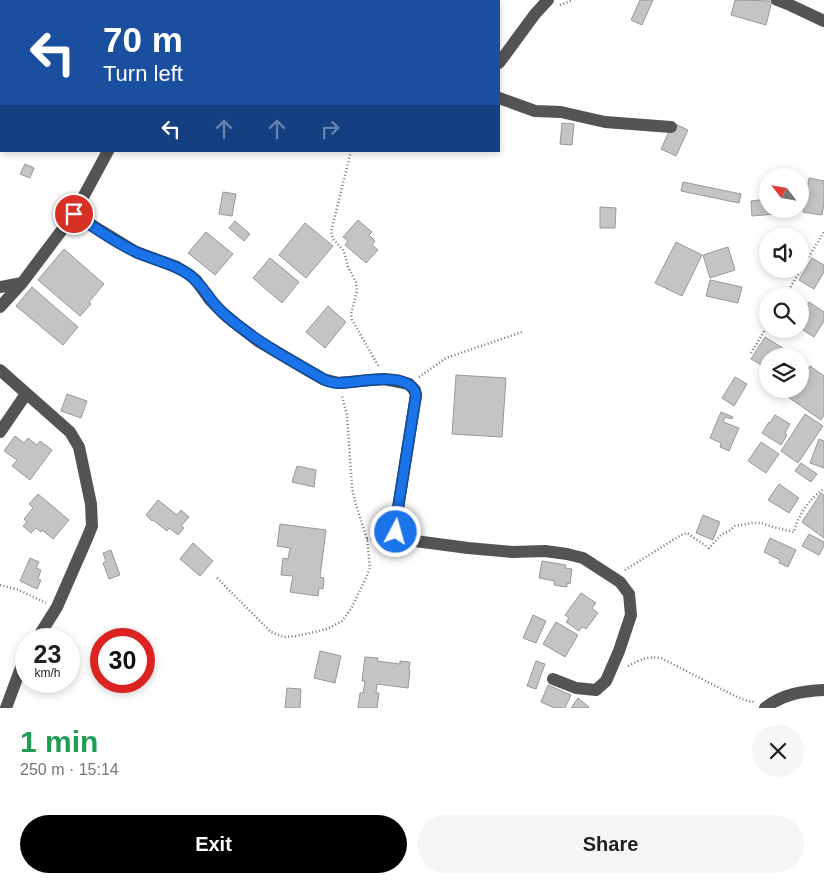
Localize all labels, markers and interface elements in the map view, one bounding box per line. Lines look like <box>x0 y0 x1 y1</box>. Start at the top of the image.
icon: left <box>20 20 85 85</box>
text: 70 m <box>103 20 183 59</box>
text: Turn left <box>103 61 183 86</box>
icon: left <box>157 115 185 143</box>
icon: ahead <box>210 115 238 143</box>
icon: ahead <box>263 115 291 143</box>
icon: right <box>316 115 344 143</box>
north arrow <box>759 168 809 218</box>
map controls <box>759 168 809 398</box>
pin <box>53 193 95 235</box>
icon: arrive <box>60 200 88 228</box>
button: sound <box>759 228 809 278</box>
button: search <box>759 288 809 338</box>
button: layers <box>759 348 809 398</box>
position arrow <box>369 505 421 557</box>
speed limit sign: 30 <box>90 628 155 693</box>
text: 23 <box>34 640 61 668</box>
text: km/h <box>34 666 61 680</box>
text: 1 min <box>20 725 98 758</box>
button: close <box>752 725 804 777</box>
text: 250 m · 15:14 <box>20 761 119 778</box>
button: Exit <box>20 815 407 873</box>
button: Share <box>417 815 804 873</box>

